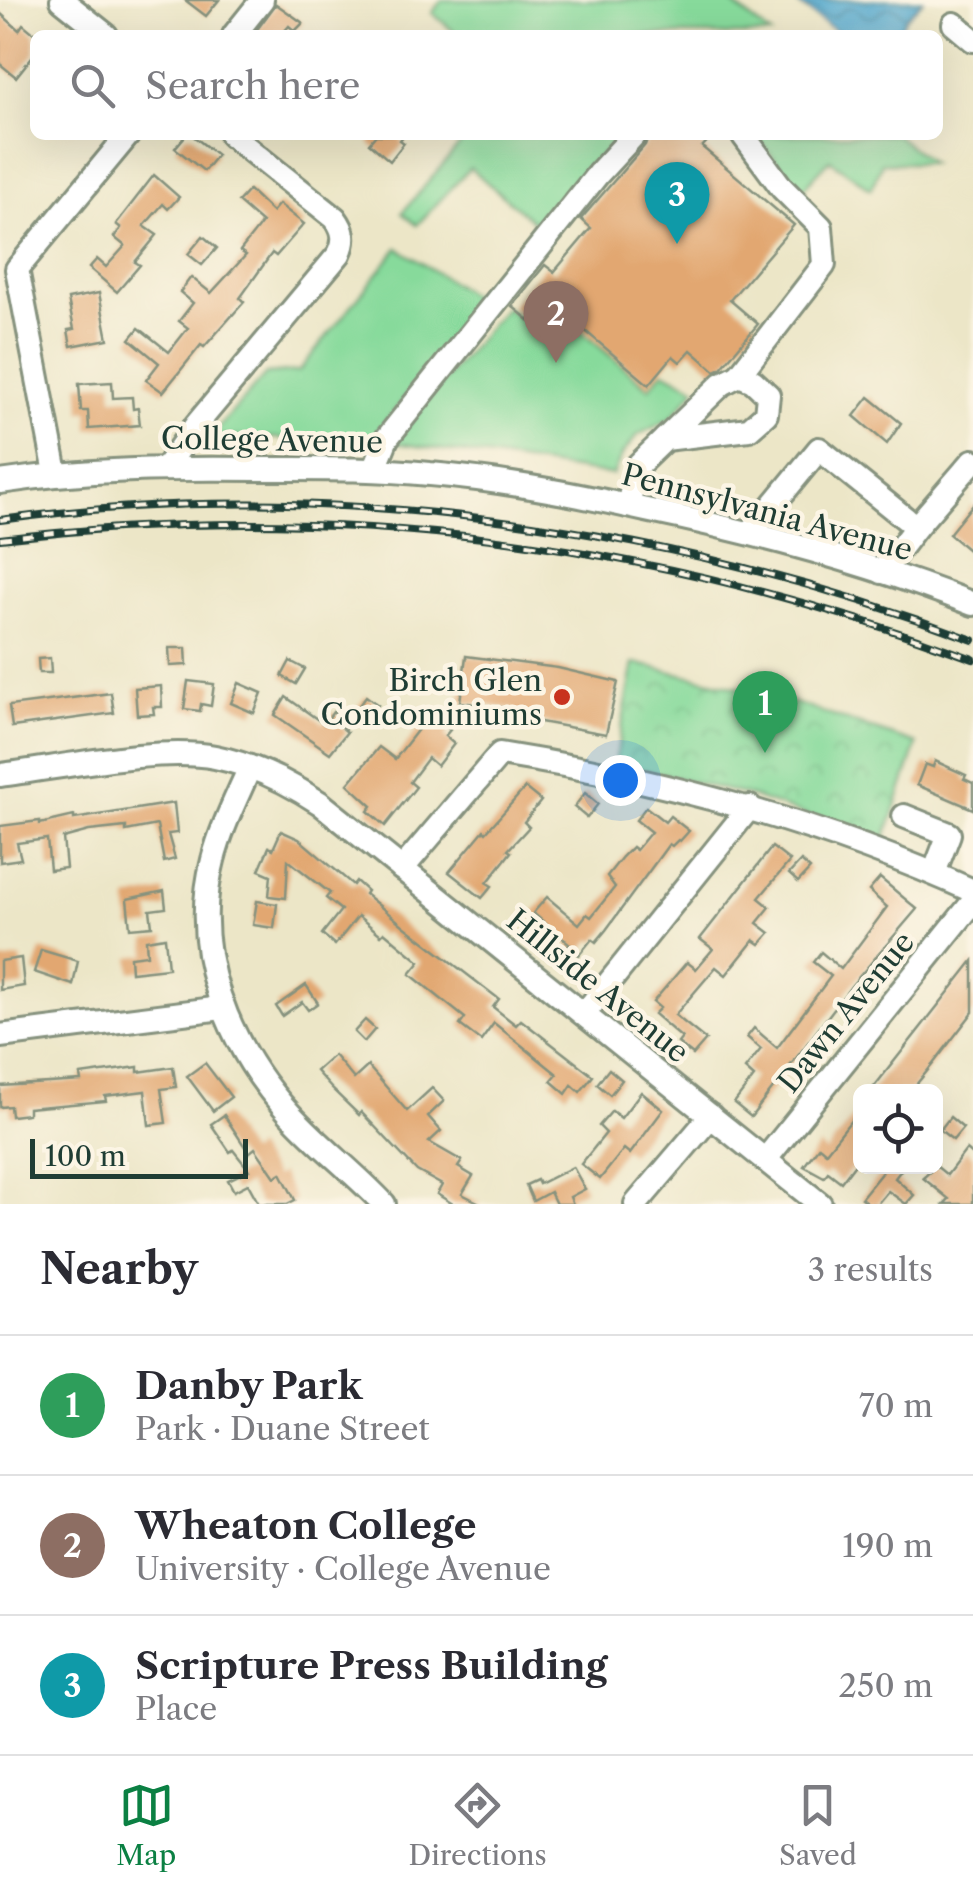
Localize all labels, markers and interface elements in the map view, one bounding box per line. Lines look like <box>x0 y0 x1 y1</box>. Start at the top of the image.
search box <box>30 30 943 140</box>
icon: search <box>65 58 120 113</box>
text: Search here <box>145 62 360 109</box>
pin: 3 <box>644 162 710 244</box>
pin: 2 <box>524 280 588 363</box>
street label: College Avenue <box>161 420 383 460</box>
street label: Pennsylvania Avenue <box>618 455 916 569</box>
place label: Birch Glen Condominiums <box>321 662 542 733</box>
pin: 1 <box>732 670 798 753</box>
marker: Birch Glen Condominiums <box>551 686 573 708</box>
your location <box>595 755 646 806</box>
street label: Hillside Avenue <box>500 901 696 1071</box>
street label: Dawn Avenue <box>770 924 922 1100</box>
map controls <box>853 1084 943 1174</box>
button: locate <box>853 1084 943 1174</box>
scale bar <box>30 1134 248 1178</box>
text: 100 m <box>45 1139 126 1173</box>
text: Nearby <box>40 1243 198 1295</box>
text: 3 results <box>807 1250 933 1289</box>
text: Danby Park <box>135 1362 362 1409</box>
text: 1 <box>65 1386 80 1425</box>
text: 70 m <box>859 1386 933 1425</box>
text: Park · Duane Street <box>135 1409 430 1448</box>
text: Wheaton College <box>135 1502 476 1549</box>
text: 2 <box>63 1526 82 1565</box>
text: 190 m <box>842 1526 933 1565</box>
text: University · College Avenue <box>135 1549 551 1588</box>
text: Scripture Press Building <box>135 1642 608 1689</box>
text: 3 <box>63 1666 82 1705</box>
text: 250 m <box>839 1666 933 1705</box>
text: Place <box>135 1689 217 1728</box>
tab: Map <box>116 1778 176 1872</box>
tab: Directions <box>408 1778 547 1872</box>
tab: Saved <box>779 1778 857 1872</box>

